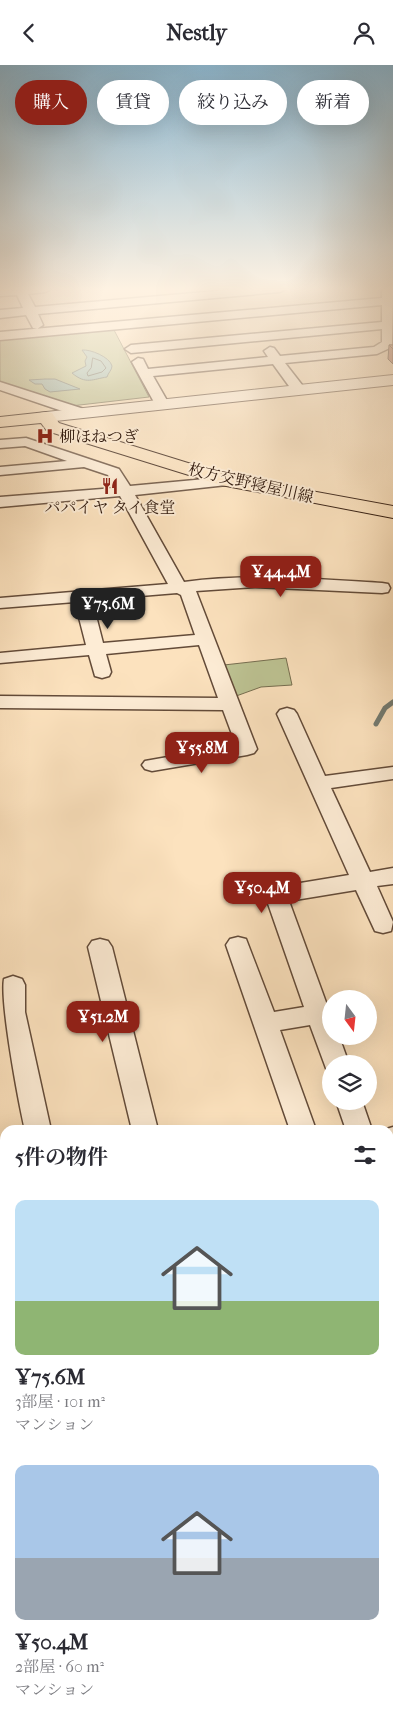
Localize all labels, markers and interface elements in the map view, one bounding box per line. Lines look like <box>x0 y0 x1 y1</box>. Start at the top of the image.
icon: back <box>15 19 43 47</box>
icon: person <box>350 19 378 47</box>
text: Nestly <box>166 20 227 46</box>
chip: 購入 <box>15 80 87 125</box>
chip: 賃貸 <box>97 80 169 125</box>
chip: 絞り込み <box>179 80 287 125</box>
chip: 新着 <box>297 80 369 125</box>
hospital icon: 柳ほねつぎ <box>35 426 55 446</box>
place label: 柳ほねつぎ <box>59 427 139 446</box>
street label: 枚方交野寝屋川線 <box>186 459 316 507</box>
restaurant icon: パパイヤ タイ食堂 <box>100 476 120 496</box>
place label: パパイヤ タイ食堂 <box>44 498 176 517</box>
pin: ¥44.4M <box>240 555 322 598</box>
text: ¥44.4M <box>251 562 311 581</box>
pin: ¥75.6M <box>67 587 149 630</box>
text: ¥75.6M <box>81 594 135 613</box>
pin: ¥55.8M <box>161 731 243 774</box>
text: ¥55.8M <box>176 738 228 757</box>
pin: ¥50.4M <box>221 871 303 914</box>
text: ¥50.4M <box>234 878 290 897</box>
north arrow <box>322 990 378 1045</box>
map controls <box>322 990 377 1110</box>
pin: ¥51.2M <box>62 1001 144 1043</box>
text: ¥51.2M <box>77 1007 129 1026</box>
button: layers <box>322 1055 377 1110</box>
icon: filters <box>351 1141 379 1169</box>
text: 5件の物件 <box>15 1145 108 1169</box>
icon: home <box>152 1233 242 1323</box>
text: ¥75.6M <box>15 1365 85 1389</box>
text: 3部屋 · 101 m² <box>15 1392 105 1411</box>
text: マンション <box>15 1415 94 1434</box>
icon: home <box>152 1498 242 1588</box>
text: ¥50.4M <box>15 1630 88 1654</box>
text: 2部屋 · 60 m² <box>15 1657 104 1676</box>
text: マンション <box>15 1680 94 1699</box>

